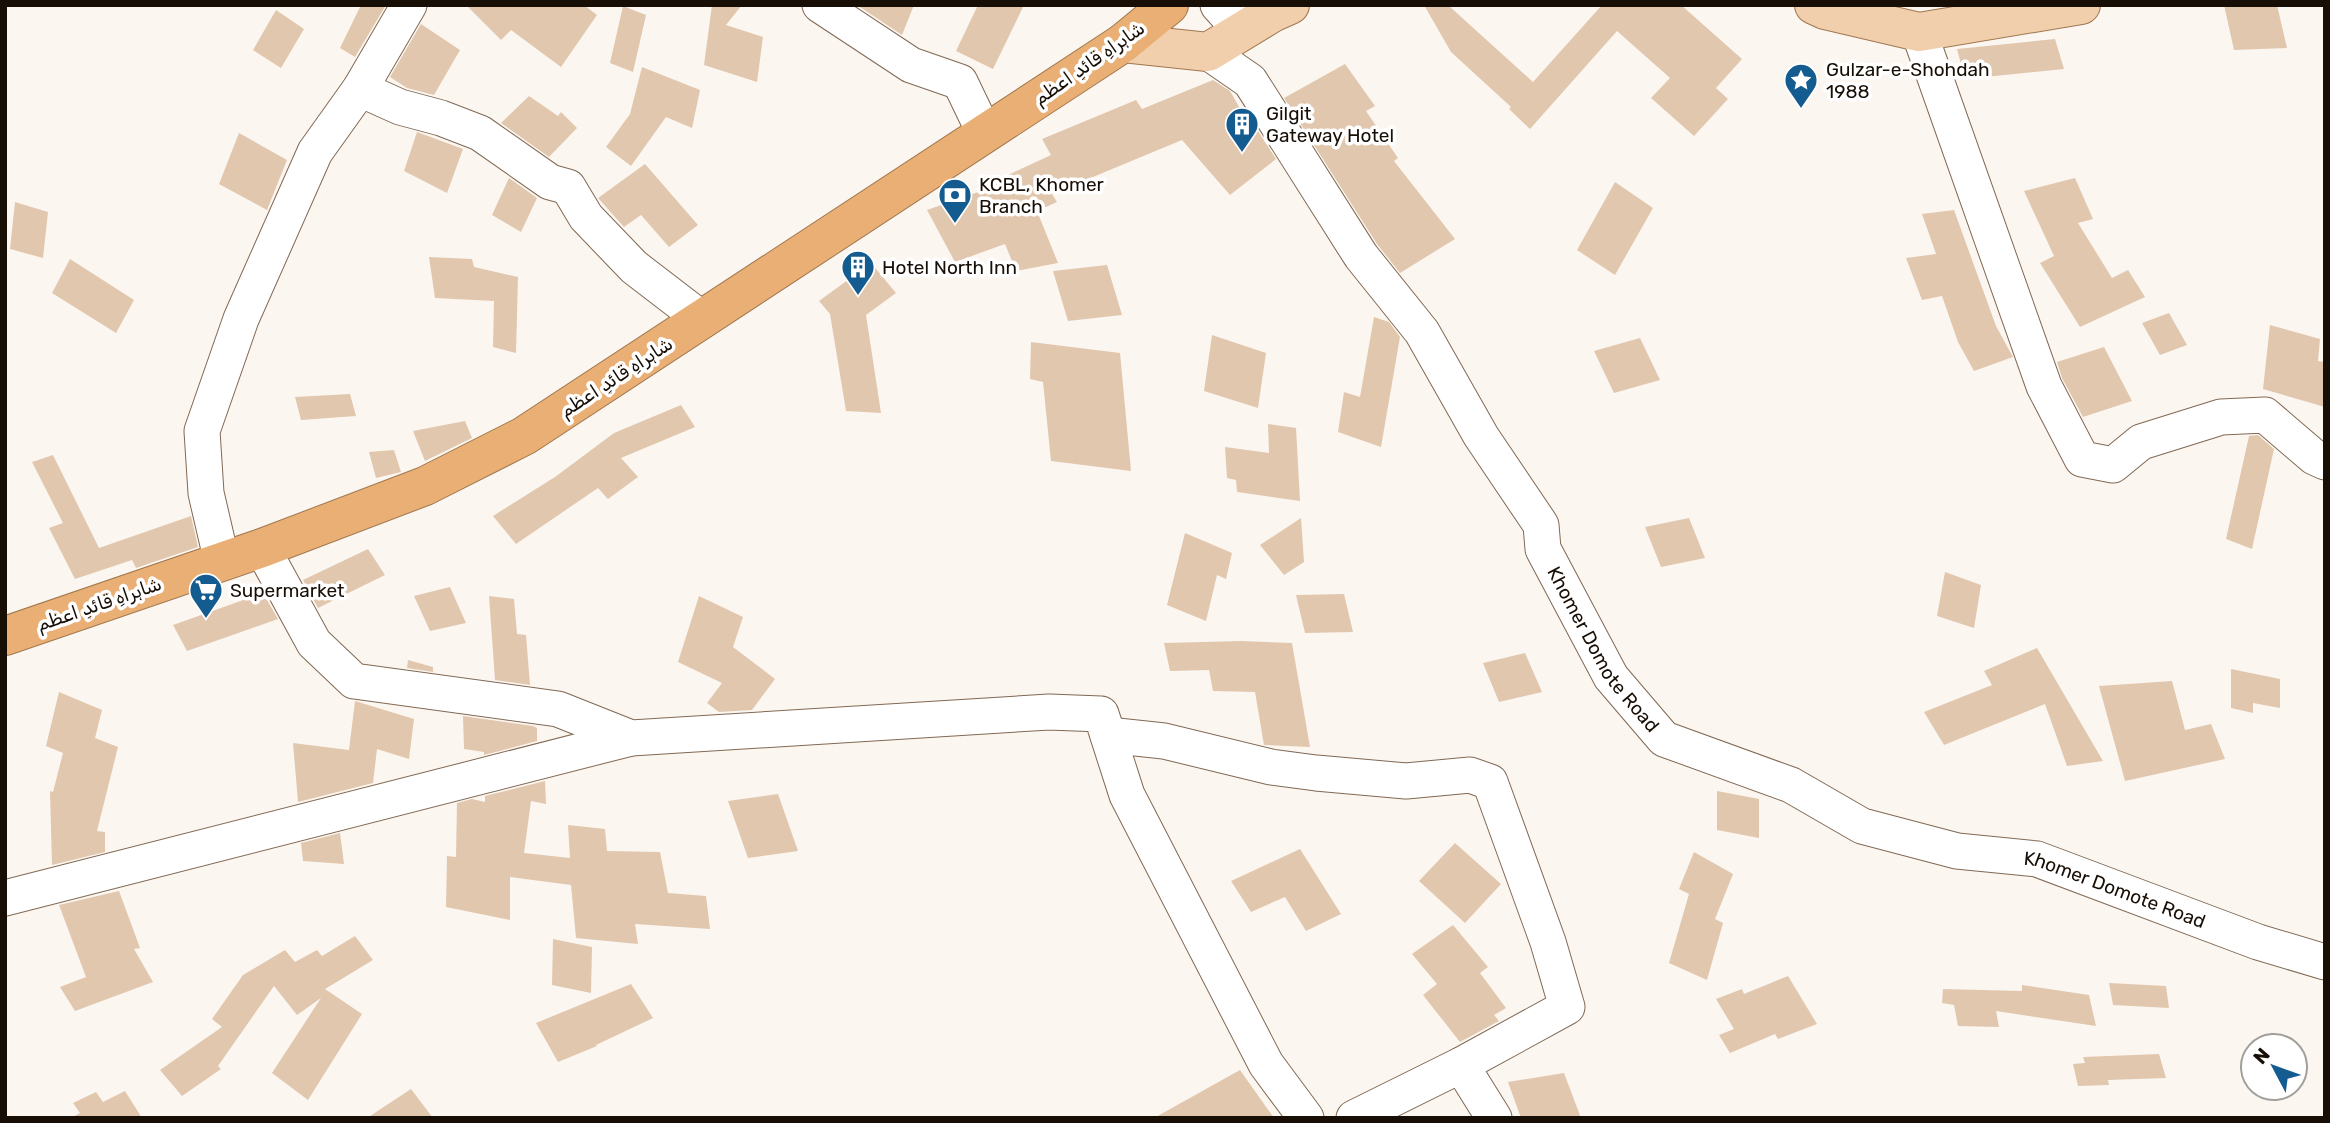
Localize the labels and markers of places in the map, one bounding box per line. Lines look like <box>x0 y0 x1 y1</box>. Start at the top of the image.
place label: Gulzar-e-Shohdah 1988 <box>1826 58 1990 103</box>
place icon: Gulzar-e-Shohdah 1988 <box>1782 61 1820 110</box>
place label: Gilgit Gateway Hotel <box>1266 102 1394 147</box>
building icon: Gilgit Gateway Hotel <box>1223 105 1261 154</box>
place label: KCBL, Khomer Branch <box>979 173 1105 218</box>
bank icon: KCBL, Khomer Branch <box>936 176 974 225</box>
building icon: Hotel North Inn <box>839 248 877 297</box>
place label: Hotel North Inn <box>882 256 1017 279</box>
supermarket icon: Supermarket <box>187 571 225 620</box>
place label: Supermarket <box>230 579 345 602</box>

